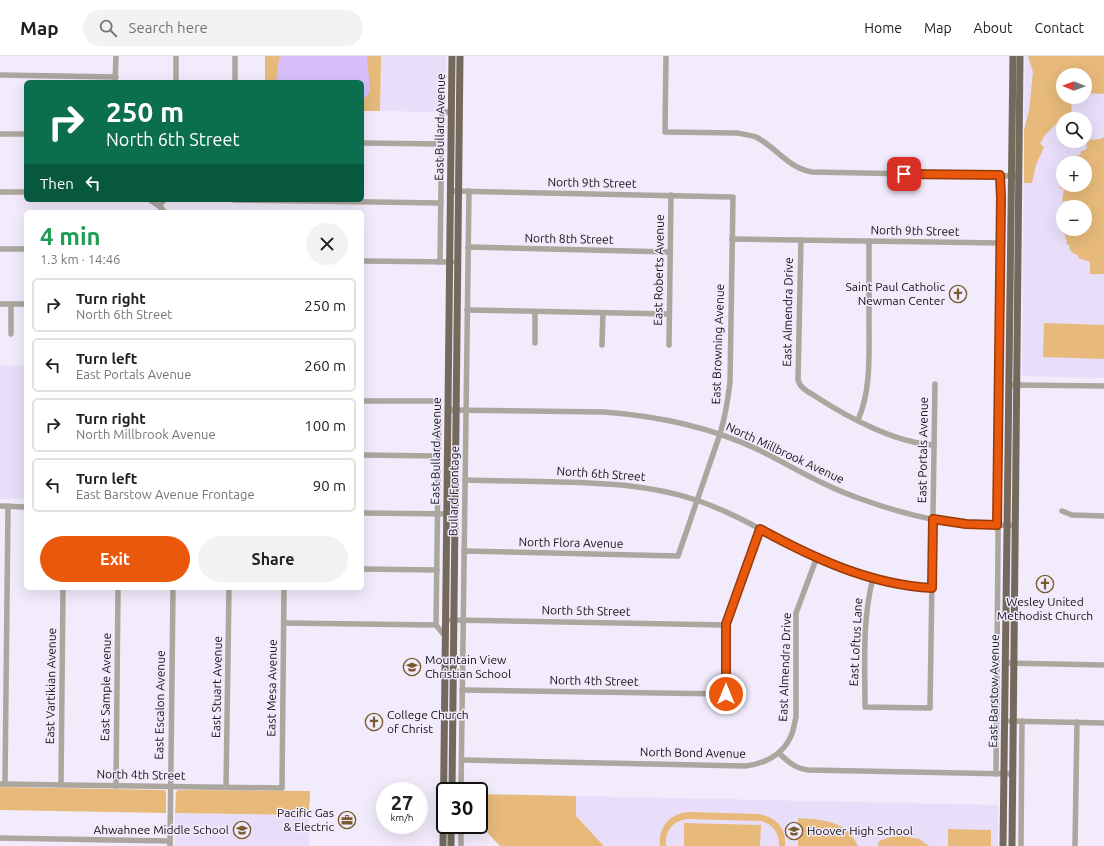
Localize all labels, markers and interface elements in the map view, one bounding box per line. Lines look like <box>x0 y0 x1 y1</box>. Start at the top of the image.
search box <box>83 10 363 46</box>
text: Map <box>20 17 59 39</box>
icon: search <box>97 17 119 39</box>
text: Search here <box>129 19 208 36</box>
text: Home <box>864 20 902 36</box>
text: Map <box>924 20 952 36</box>
text: About <box>974 20 1013 36</box>
text: Contact <box>1035 20 1084 36</box>
north arrow <box>1056 68 1092 104</box>
map controls <box>1056 68 1092 236</box>
street label: East Bullard Avenue <box>432 73 447 181</box>
icon: right <box>40 96 92 148</box>
text: 250 m <box>106 96 184 127</box>
button: search <box>1056 112 1092 148</box>
text: North 6th Street <box>106 129 240 149</box>
button: + <box>1056 156 1092 192</box>
pin <box>887 157 921 191</box>
icon: arrive <box>893 163 915 185</box>
icon: left <box>82 172 104 194</box>
text: Then <box>40 175 74 192</box>
street label: North 9th Street <box>547 175 637 190</box>
button: − <box>1056 200 1092 236</box>
street label: East Roberts Avenue <box>651 214 666 326</box>
text: 4 min <box>40 223 101 250</box>
button: close <box>306 223 348 265</box>
street label: North 9th Street <box>870 223 960 238</box>
street label: North 8th Street <box>524 231 614 246</box>
text: 1.3 km · 14:46 <box>40 252 120 266</box>
street label: East Almendra Drive <box>780 257 795 367</box>
place label: Saint Paul Catholic Newman Center <box>846 280 945 307</box>
street label: East Browning Avenue <box>709 283 726 405</box>
church icon: Saint Paul Catholic Newman Center <box>948 284 968 304</box>
text: Turn right <box>76 290 146 307</box>
icon: right <box>42 294 64 316</box>
text: 250 m <box>304 297 346 314</box>
text: North 6th Street <box>76 307 172 321</box>
text: Turn left <box>76 350 137 367</box>
icon: left <box>42 354 64 376</box>
text: 260 m <box>304 357 346 374</box>
text: East Portals Avenue <box>76 367 191 381</box>
street label: East Bullard Avenue <box>428 397 443 505</box>
street label: East Portals Avenue <box>915 397 930 503</box>
text: Turn right <box>76 410 146 427</box>
icon: right <box>42 414 64 436</box>
text: 100 m <box>304 417 346 434</box>
street label: North Millbrook Avenue <box>724 419 846 486</box>
text: North Millbrook Avenue <box>76 427 216 441</box>
street label: Bullard Frontage <box>446 446 461 536</box>
street label: North 6th Street <box>556 464 646 483</box>
text: Turn left <box>76 470 137 487</box>
icon: left <box>42 474 64 496</box>
text: 90 m <box>313 477 346 494</box>
text: East Barstow Avenue Frontage <box>76 487 255 501</box>
street label: North Flora Avenue <box>518 535 624 550</box>
button: Exit <box>40 536 190 582</box>
button: Share <box>198 536 348 582</box>
church icon: Wesley United Methodist Church <box>1035 574 1055 594</box>
place label: Wesley United Methodist Church <box>997 595 1093 622</box>
street label: East Loftus Lane <box>847 597 864 687</box>
street label: North 5th Street <box>541 603 631 618</box>
street label: East Almendra Drive <box>776 612 793 722</box>
street label: East Vartikian Avenue <box>43 628 58 744</box>
street label: East Sample Avenue <box>98 633 113 741</box>
street label: East Barstow Avenue <box>986 634 1001 748</box>
street label: East Stuart Avenue <box>209 636 224 738</box>
street label: East Mesa Avenue <box>264 639 279 737</box>
street label: East Escalon Avenue <box>152 650 167 760</box>
place label: Mountain View Christian School <box>425 653 511 680</box>
school or university icon: Mountain View Christian School <box>402 657 422 677</box>
street label: North 4th Street <box>549 673 639 688</box>
position arrow <box>705 673 747 715</box>
place label: College Church of Christ <box>387 708 469 735</box>
church icon: College Church of Christ <box>364 712 384 732</box>
street label: North Bond Avenue <box>640 745 746 760</box>
street label: North 4th Street <box>96 767 186 782</box>
speed limit sign: 30 <box>436 782 488 834</box>
text: 27 <box>391 791 413 814</box>
place label: Pacific Gas & Electric <box>277 806 334 833</box>
office icon: Pacific Gas & Electric <box>337 810 357 830</box>
text: km/h <box>390 812 414 823</box>
school or university icon: Ahwahnee Middle School <box>232 820 252 840</box>
school or university icon: Hoover High School <box>784 821 804 841</box>
place label: Ahwahnee Middle School <box>93 823 229 836</box>
place label: Hoover High School <box>807 824 913 837</box>

